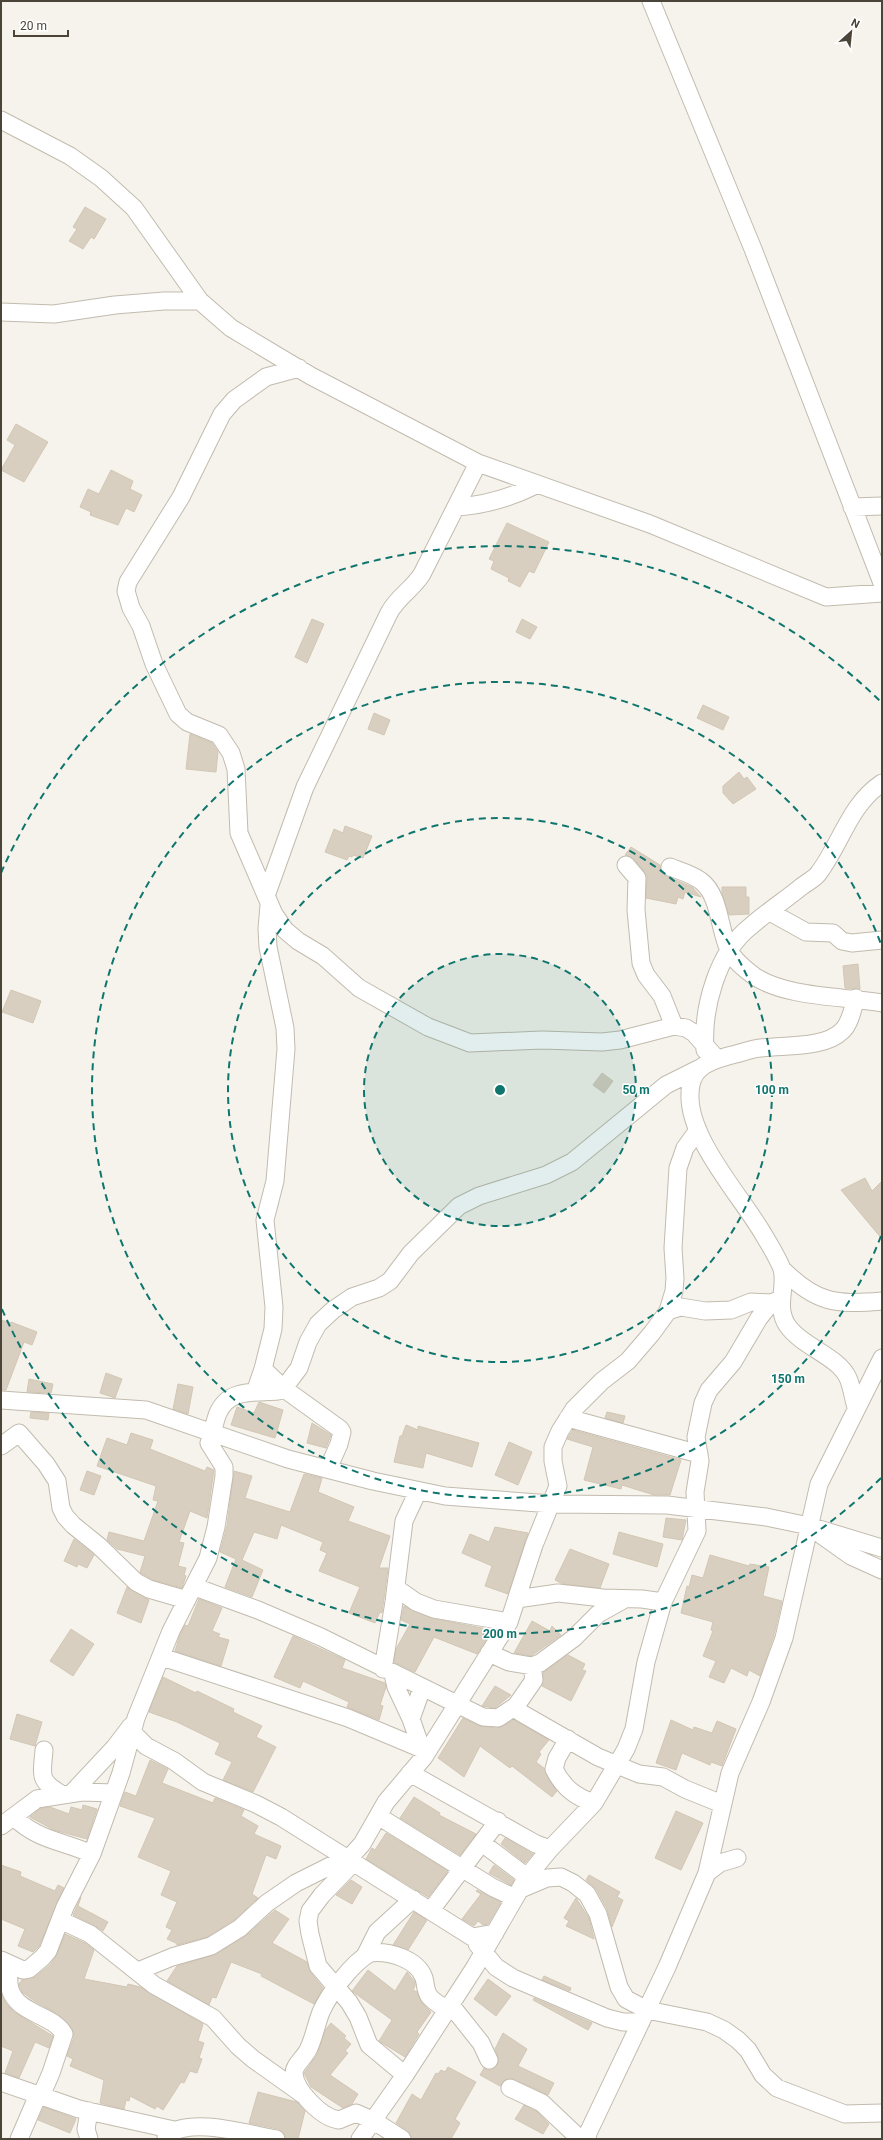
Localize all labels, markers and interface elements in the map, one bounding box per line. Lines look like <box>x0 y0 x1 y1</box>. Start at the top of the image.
scale bar <box>14 12 68 38</box>
north arrow <box>831 12 871 52</box>
text: N <box>849 16 862 31</box>
text: 20 m <box>20 19 47 33</box>
centre of rings <box>493 1083 507 1097</box>
text: 50 m <box>622 1083 650 1097</box>
text: 100 m <box>755 1083 789 1097</box>
text: 150 m <box>771 1372 805 1386</box>
text: 200 m <box>483 1627 517 1641</box>

